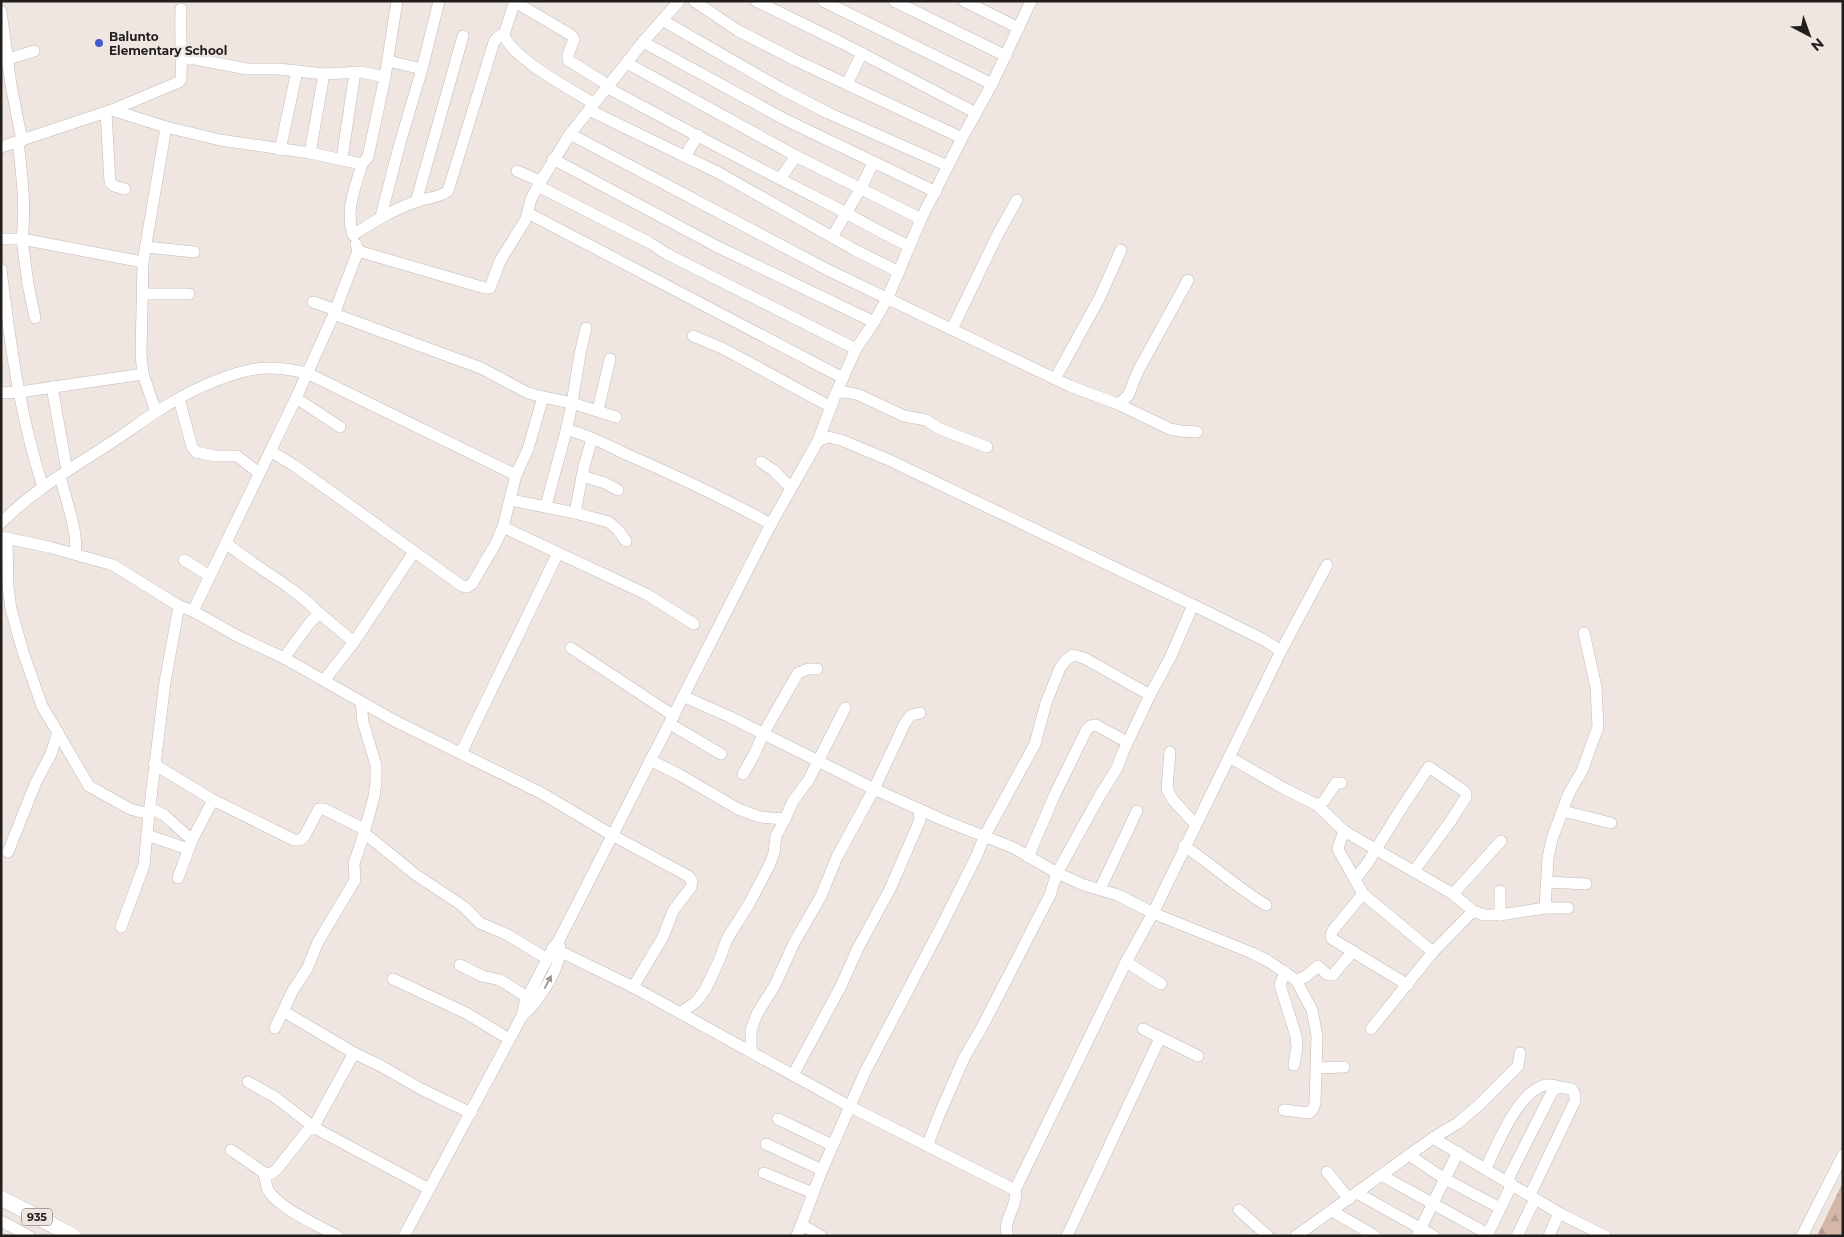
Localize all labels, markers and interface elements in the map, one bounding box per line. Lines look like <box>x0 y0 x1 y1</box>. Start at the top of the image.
north arrow <box>1784 10 1834 60</box>
place label: Balunto Elementary School <box>109 29 227 58</box>
text: N <box>1807 34 1828 55</box>
marker: Balunto Elementary School <box>93 37 105 49</box>
one-way arrow <box>544 975 552 989</box>
road number: 935 <box>22 1208 52 1226</box>

